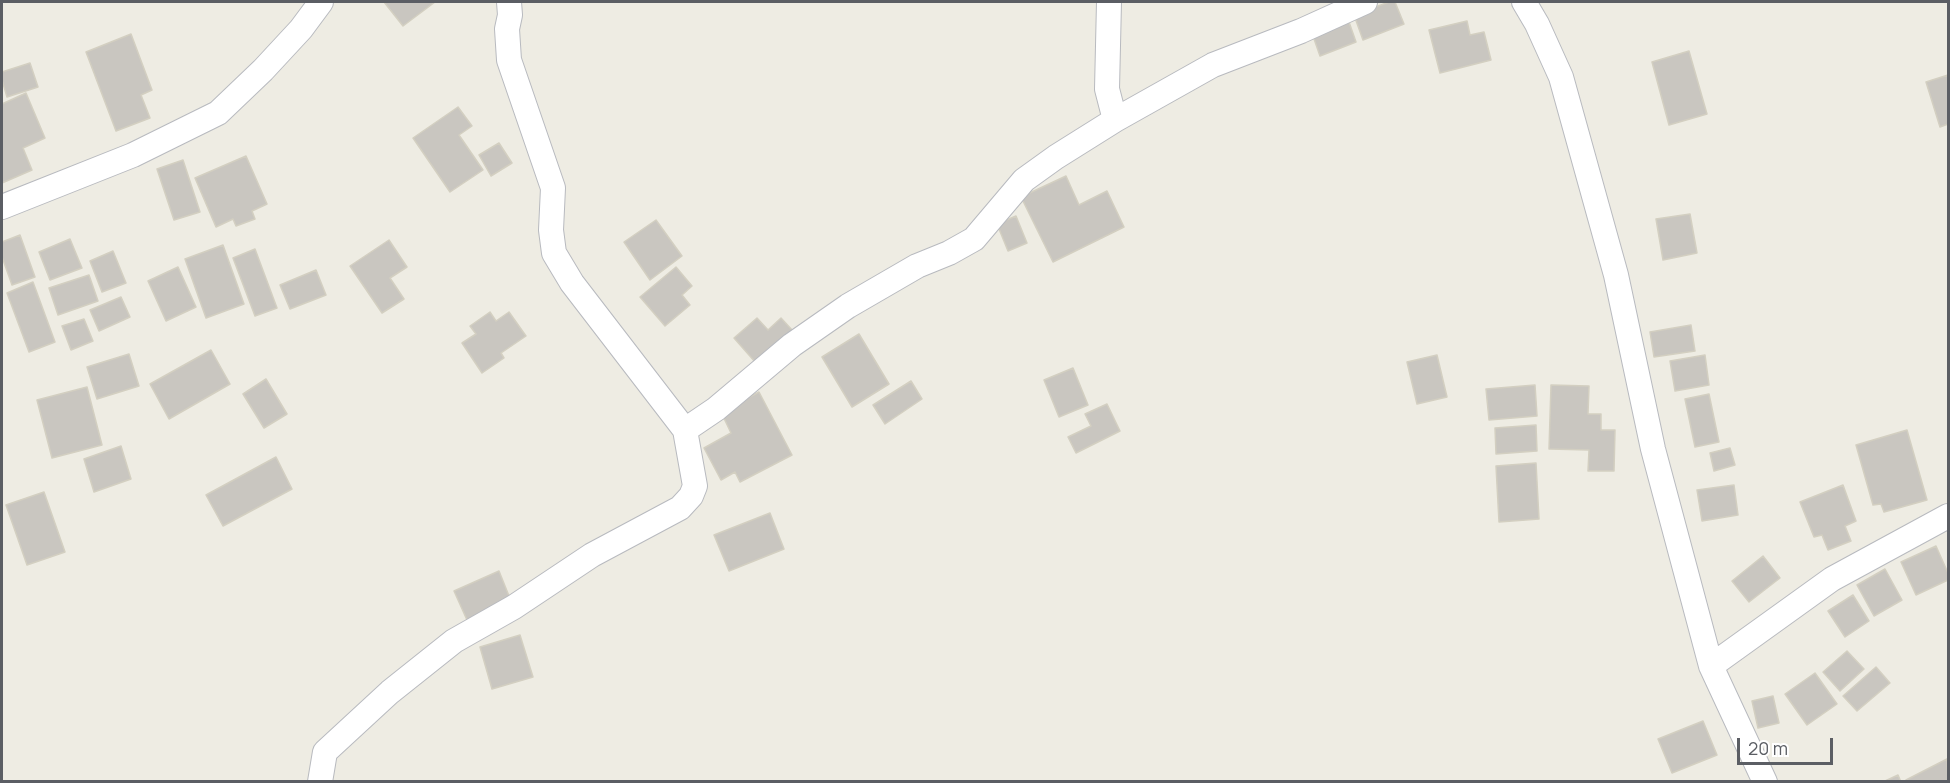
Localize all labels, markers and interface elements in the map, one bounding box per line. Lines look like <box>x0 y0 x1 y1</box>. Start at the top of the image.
scale bar <box>1740 726 1836 764</box>
text: 20 m <box>1748 736 1788 760</box>

